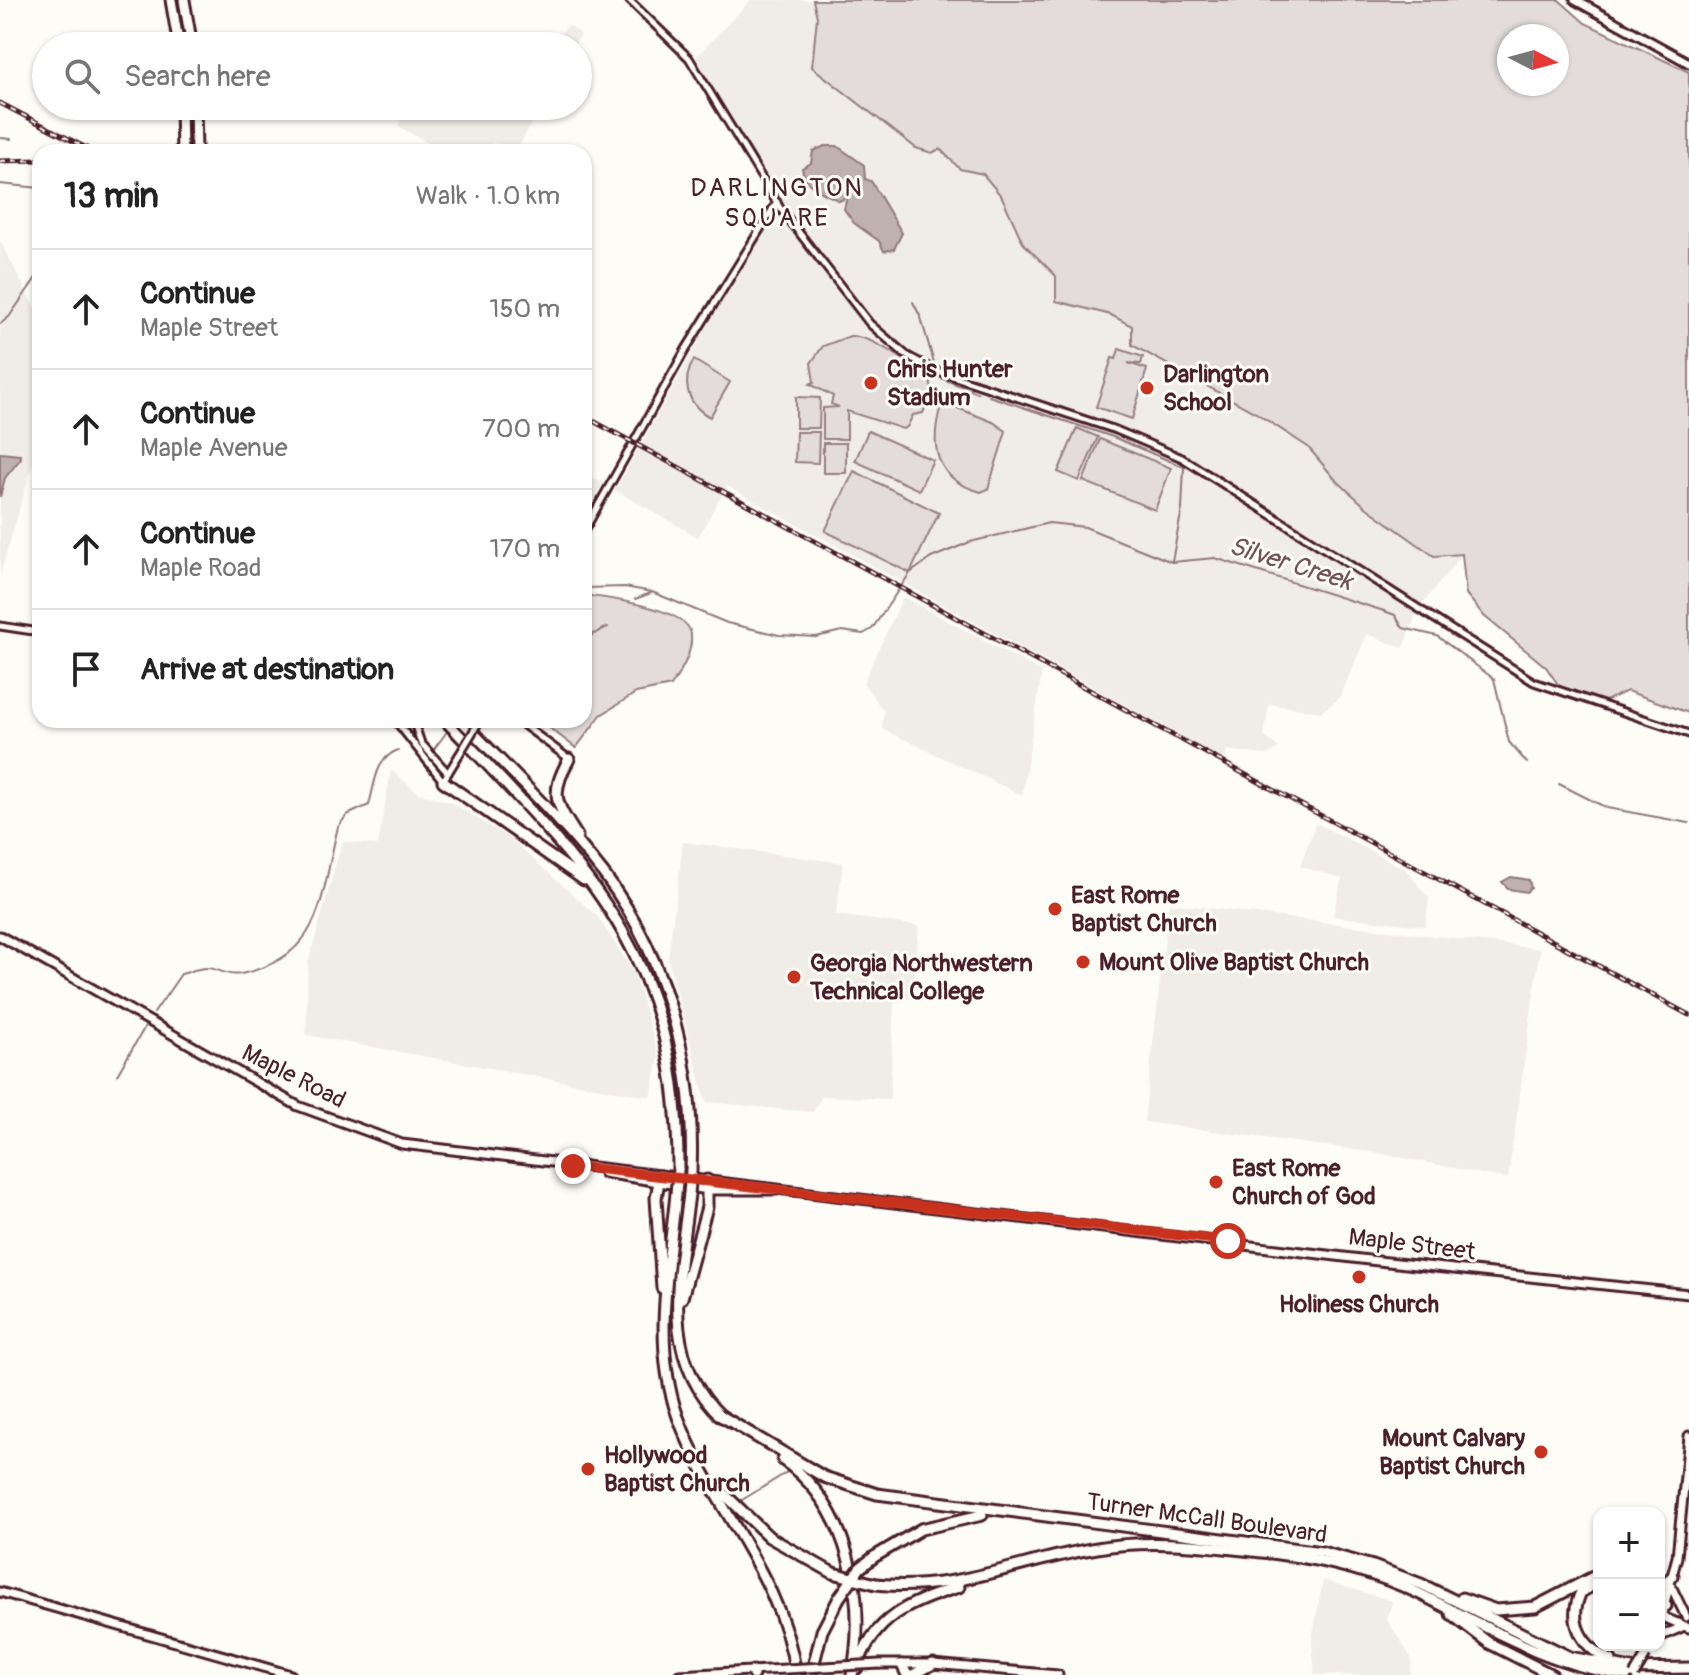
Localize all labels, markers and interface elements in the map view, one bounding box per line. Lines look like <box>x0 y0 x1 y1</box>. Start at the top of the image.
north arrow <box>1497 24 1569 96</box>
search box <box>32 32 592 120</box>
icon: search <box>60 54 104 98</box>
text: Search here <box>124 58 271 95</box>
district label: DARLINGTON SQUARE <box>690 172 864 234</box>
text: 13 min <box>64 175 159 218</box>
text: Walk · 1.0 km <box>416 180 560 212</box>
text: Continue <box>140 275 255 312</box>
icon: ahead <box>64 287 108 331</box>
text: 150 m <box>489 293 560 325</box>
text: Maple Street <box>140 312 278 344</box>
place label: Chris Hunter Stadium <box>887 355 1013 412</box>
place label: Darlington School <box>1163 360 1269 417</box>
marker: Chris Hunter Stadium <box>862 374 880 392</box>
marker: Darlington School <box>1138 379 1156 397</box>
text: Continue <box>140 395 255 432</box>
icon: ahead <box>64 407 108 451</box>
text: 700 m <box>482 413 560 445</box>
text: Maple Avenue <box>140 432 288 464</box>
text: Continue <box>140 515 255 552</box>
icon: ahead <box>64 527 108 571</box>
water label: Silver Creek <box>1225 530 1358 598</box>
text: 170 m <box>490 533 560 565</box>
text: Maple Road <box>140 552 262 584</box>
icon: arrive <box>64 647 108 691</box>
text: Arrive at destination <box>140 651 394 688</box>
place label: East Rome Baptist Church <box>1071 881 1217 938</box>
marker: East Rome Baptist Church <box>1046 900 1064 918</box>
place label: Mount Olive Baptist Church <box>1099 948 1369 977</box>
place label: Georgia Northwestern Technical College <box>809 949 1033 1006</box>
marker: Mount Olive Baptist Church <box>1074 953 1092 971</box>
marker: Georgia Northwestern Technical College <box>785 968 803 986</box>
street label: Maple Road <box>237 1038 350 1115</box>
route end <box>555 1148 591 1184</box>
place label: East Rome Church of God <box>1232 1154 1376 1211</box>
marker: East Rome Church of God <box>1207 1173 1225 1191</box>
street label: Maple Street <box>1347 1222 1477 1267</box>
route start <box>1210 1223 1246 1259</box>
marker: Holiness Church <box>1350 1268 1368 1286</box>
place label: Holiness Church <box>1279 1290 1439 1319</box>
place label: Mount Calvary Baptist Church <box>1379 1424 1526 1481</box>
place label: Hollywood Baptist Church <box>604 1441 750 1498</box>
marker: Mount Calvary Baptist Church <box>1532 1443 1550 1461</box>
marker: Hollywood Baptist Church <box>579 1460 597 1478</box>
street label: Turner McCall Boulevard <box>1085 1487 1329 1550</box>
map controls <box>1593 1507 1665 1651</box>
button: + <box>1593 1507 1665 1579</box>
button: − <box>1593 1579 1665 1651</box>

